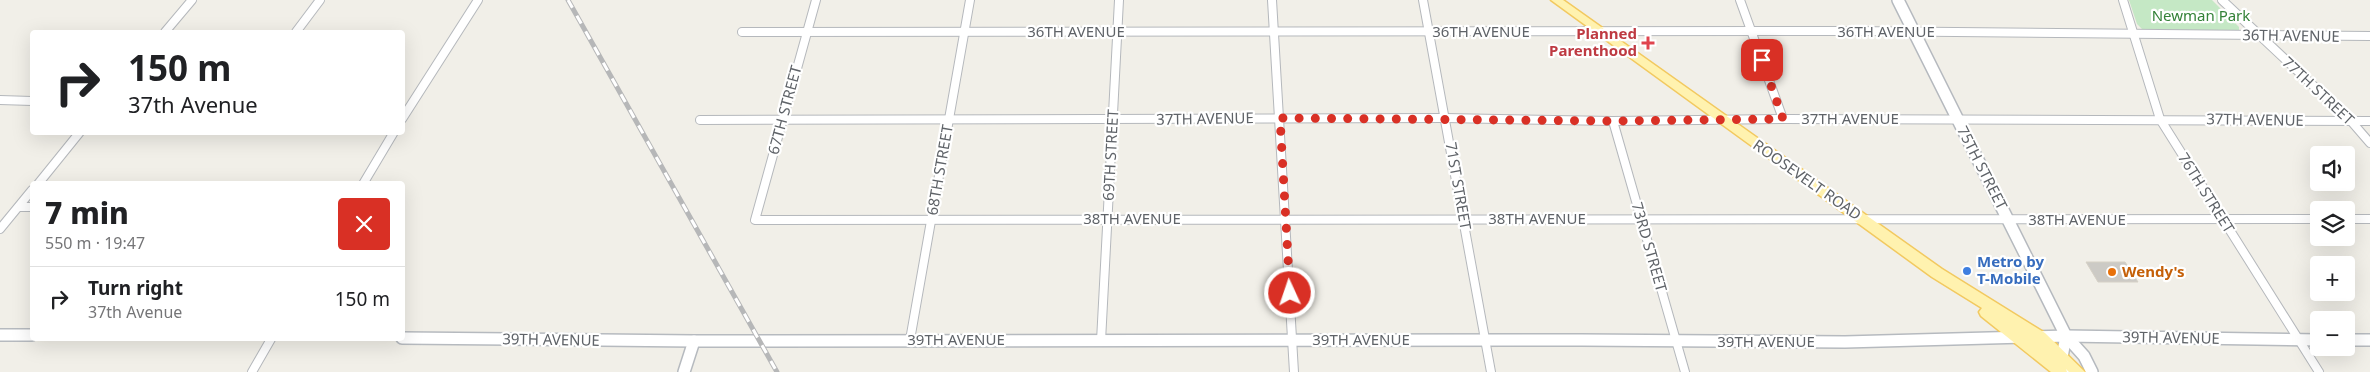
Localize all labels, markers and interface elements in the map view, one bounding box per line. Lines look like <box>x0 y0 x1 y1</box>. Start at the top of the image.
park label: Newman Park <box>2152 5 2250 25</box>
street label: 36TH AVENUE <box>1027 21 1125 41</box>
street label: 36TH AVENUE <box>1432 21 1530 41</box>
street label: 36TH AVENUE <box>1837 21 1935 41</box>
place label: Planned Parenthood <box>1549 23 1637 60</box>
street label: 36TH AVENUE <box>2242 24 2340 46</box>
marker: Planned Parenthood <box>1641 36 1655 50</box>
pin <box>1741 39 1783 81</box>
text: 150 m <box>128 44 231 91</box>
icon: arrive <box>1748 46 1776 74</box>
icon: right <box>45 50 110 115</box>
street label: 77TH STREET <box>2278 52 2359 129</box>
street label: 67TH STREET <box>763 62 806 156</box>
text: 37th Avenue <box>128 89 258 119</box>
street label: 37TH AVENUE <box>1156 107 1254 129</box>
street label: 69TH STREET <box>1098 108 1122 201</box>
street label: 37TH AVENUE <box>1801 108 1899 128</box>
street label: 37TH AVENUE <box>2206 108 2304 130</box>
street label: 68TH STREET <box>921 122 957 217</box>
street label: 75TH STREET <box>1953 122 2013 213</box>
street label: ROOSEVELT ROAD <box>1750 134 1866 224</box>
street label: 71ST STREET <box>1441 140 1477 232</box>
map controls <box>2310 146 2355 356</box>
button: sound <box>2310 146 2355 191</box>
street label: 76TH STREET <box>2174 148 2240 237</box>
text: 7 min <box>45 192 129 233</box>
button: close <box>338 198 390 250</box>
street label: 73RD STREET <box>1628 200 1672 294</box>
button: layers <box>2310 201 2355 246</box>
street label: 38TH AVENUE <box>1083 208 1181 228</box>
street label: 38TH AVENUE <box>1488 208 1586 228</box>
street label: 38TH AVENUE <box>2028 209 2126 229</box>
text: 550 m · 19:47 <box>45 232 145 254</box>
place label: Metro by T-Mobile <box>1977 251 2044 288</box>
button: + <box>2310 256 2355 301</box>
place label: Wendy's <box>2122 261 2185 281</box>
marker: Metro by T-Mobile <box>1961 265 1973 277</box>
position arrow <box>1263 266 1315 318</box>
marker: Wendy's <box>2106 266 2118 278</box>
text: Turn right <box>88 275 183 301</box>
icon: right <box>45 285 73 313</box>
text: 150 m <box>335 286 390 312</box>
text: 37th Avenue <box>88 301 182 323</box>
button: − <box>2310 311 2355 356</box>
street label: 39TH AVENUE <box>2122 326 2220 348</box>
street label: 39TH AVENUE <box>502 328 600 350</box>
street label: 39TH AVENUE <box>907 329 1005 349</box>
street label: 39TH AVENUE <box>1312 329 1410 349</box>
street label: 39TH AVENUE <box>1717 331 1815 351</box>

